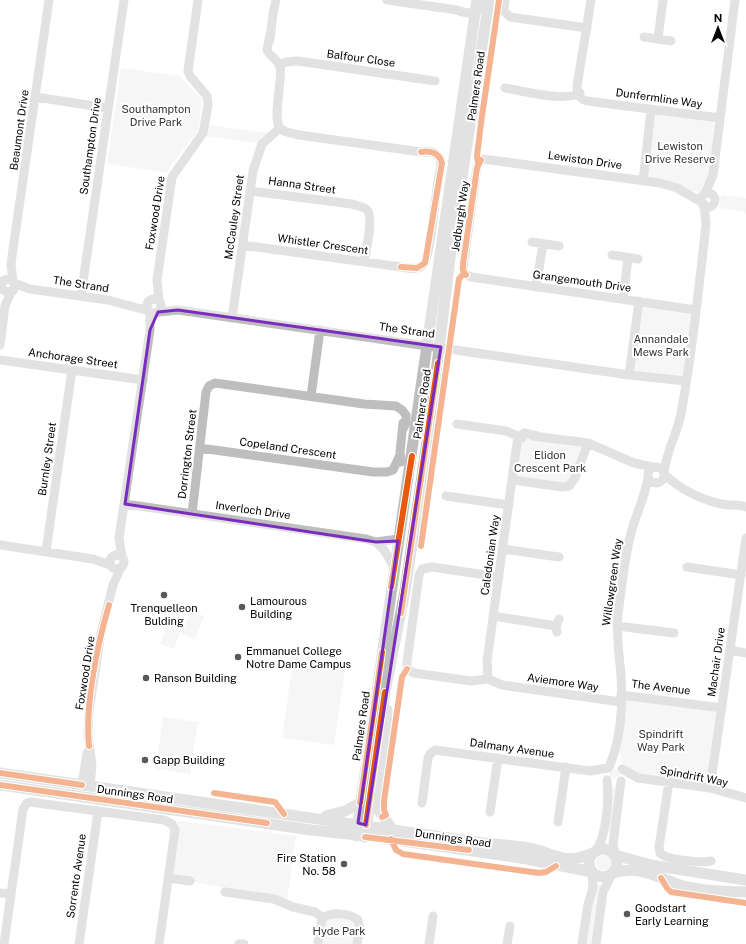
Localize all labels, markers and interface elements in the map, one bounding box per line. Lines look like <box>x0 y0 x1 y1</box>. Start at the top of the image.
north arrow <box>698 8 738 48</box>
text: N <box>714 12 722 24</box>
street label: Balfour Close <box>326 47 396 69</box>
street label: Palmers Road <box>465 50 487 122</box>
street label: Dunfermline Way <box>615 86 703 110</box>
street label: Beaumont Drive <box>7 89 31 171</box>
street label: Southampton Drive <box>77 97 103 195</box>
park label: Southampton Drive Park <box>121 103 191 128</box>
park label: Lewiston Drive Reserve <box>645 140 715 165</box>
street label: Lewiston Drive <box>547 149 623 171</box>
street label: McCauley Street <box>222 174 246 260</box>
street label: Hanna Street <box>267 174 337 196</box>
street label: Foxwood Drive <box>143 175 167 251</box>
street label: Jedburgh Way <box>449 180 471 252</box>
street label: Whistler Crescent <box>277 232 369 256</box>
street label: Grangemouth Drive <box>532 268 632 294</box>
street label: The Strand <box>52 274 110 294</box>
street label: The Strand <box>378 320 436 340</box>
park label: Annandale Mews Park <box>633 333 689 358</box>
street label: Anchorage Street <box>27 346 119 370</box>
street label: Palmers Road <box>411 368 433 440</box>
street label: Dorrington Street <box>176 409 198 499</box>
street label: Burnley Street <box>36 421 58 497</box>
street label: Copeland Crescent <box>239 435 337 461</box>
park label: Elidon Crescent Park <box>514 449 586 474</box>
street label: Inverloch Drive <box>215 499 291 521</box>
street label: Caledonian Way <box>478 514 502 596</box>
street label: Willowgreen Way <box>600 537 624 626</box>
marker: Trenquelleon Bulding <box>159 590 169 600</box>
place label: Lamourous Building <box>250 595 307 620</box>
place label: Trenquelleon Bulding <box>130 602 198 627</box>
marker: Lamourous Building <box>237 602 247 612</box>
street label: Machair Drive <box>705 626 727 698</box>
street label: Foxwood Drive <box>73 635 97 711</box>
place label: Emmanuel College Notre Dame Campus <box>246 645 352 670</box>
marker: Emmanuel College Notre Dame Campus <box>233 652 243 662</box>
street label: Aviemore Way <box>527 671 600 693</box>
place label: Ranson Building <box>154 672 237 684</box>
marker: Ranson Building <box>141 673 151 683</box>
street label: The Avenue <box>631 677 691 697</box>
street label: Palmers Road <box>350 690 372 762</box>
park label: Spindrift Way Park <box>637 728 685 753</box>
street label: Dalmany Avenue <box>469 736 555 760</box>
place label: Gapp Building <box>153 754 225 766</box>
marker: Gapp Building <box>140 755 150 765</box>
street label: Spindrift Way <box>659 764 729 789</box>
street label: Dunnings Road <box>96 783 174 805</box>
street label: Dunnings Road <box>414 827 492 849</box>
street label: Sorrento Avenue <box>64 833 88 919</box>
place label: Fire Station No. 58 <box>277 852 336 877</box>
marker: Fire Station No. 58 <box>339 859 349 869</box>
place label: Goodstart Early Learning <box>635 902 709 927</box>
marker: Goodstart Early Learning <box>622 909 632 919</box>
park label: Hyde Park <box>312 925 366 937</box>

